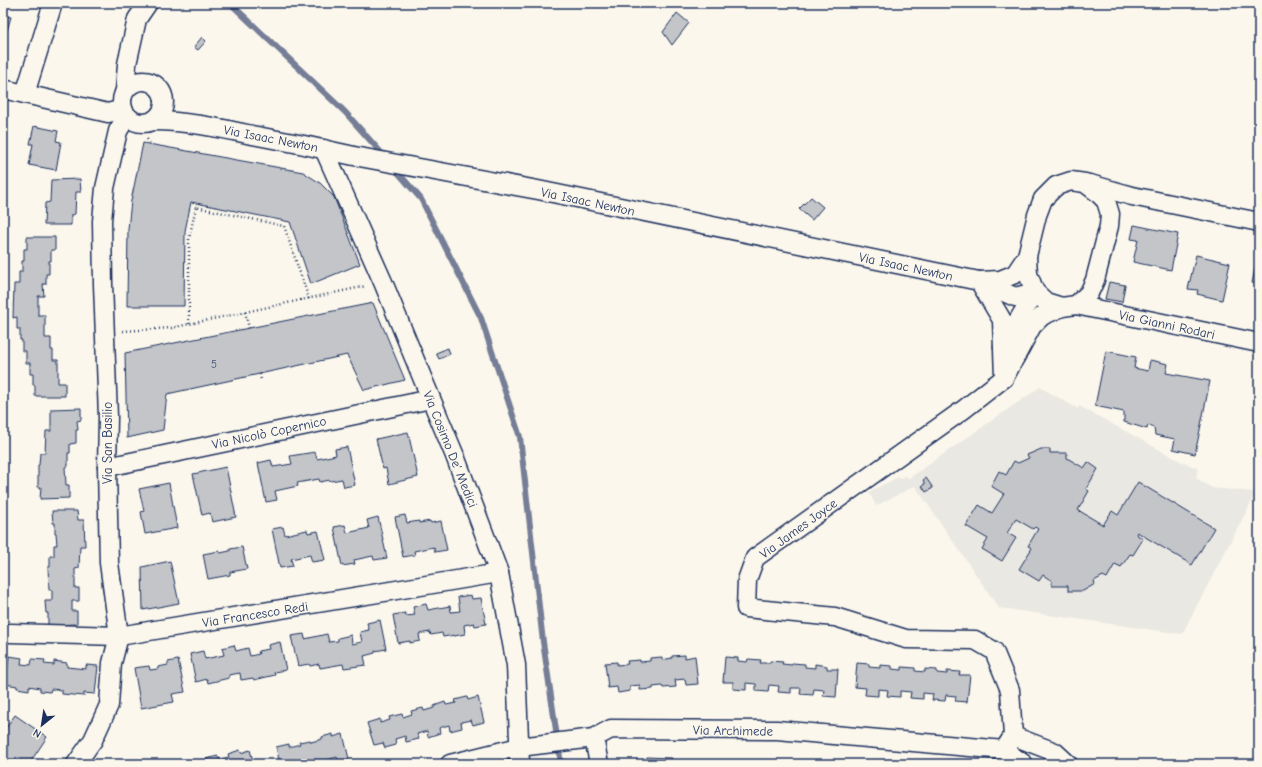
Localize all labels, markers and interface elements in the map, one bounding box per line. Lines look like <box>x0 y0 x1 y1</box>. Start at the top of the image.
street label: Via Isaac Newton <box>222 122 319 155</box>
street label: Via Isaac Newton <box>540 184 636 219</box>
street label: Via Isaac Newton <box>858 249 954 284</box>
street label: Via Gianni Rodari <box>1118 307 1216 342</box>
house number: 5 <box>211 358 217 371</box>
street label: Via Cosimo De' Medici <box>420 389 481 510</box>
street label: Via San Basilio <box>100 402 115 484</box>
street label: Via Nicolò Copernico <box>211 413 328 452</box>
street label: Via James Joyce <box>757 495 840 561</box>
street label: Via Francesco Redi <box>201 599 309 630</box>
north arrow <box>22 705 62 745</box>
street label: Via Archimede <box>693 722 774 739</box>
text: N <box>31 726 44 741</box>

